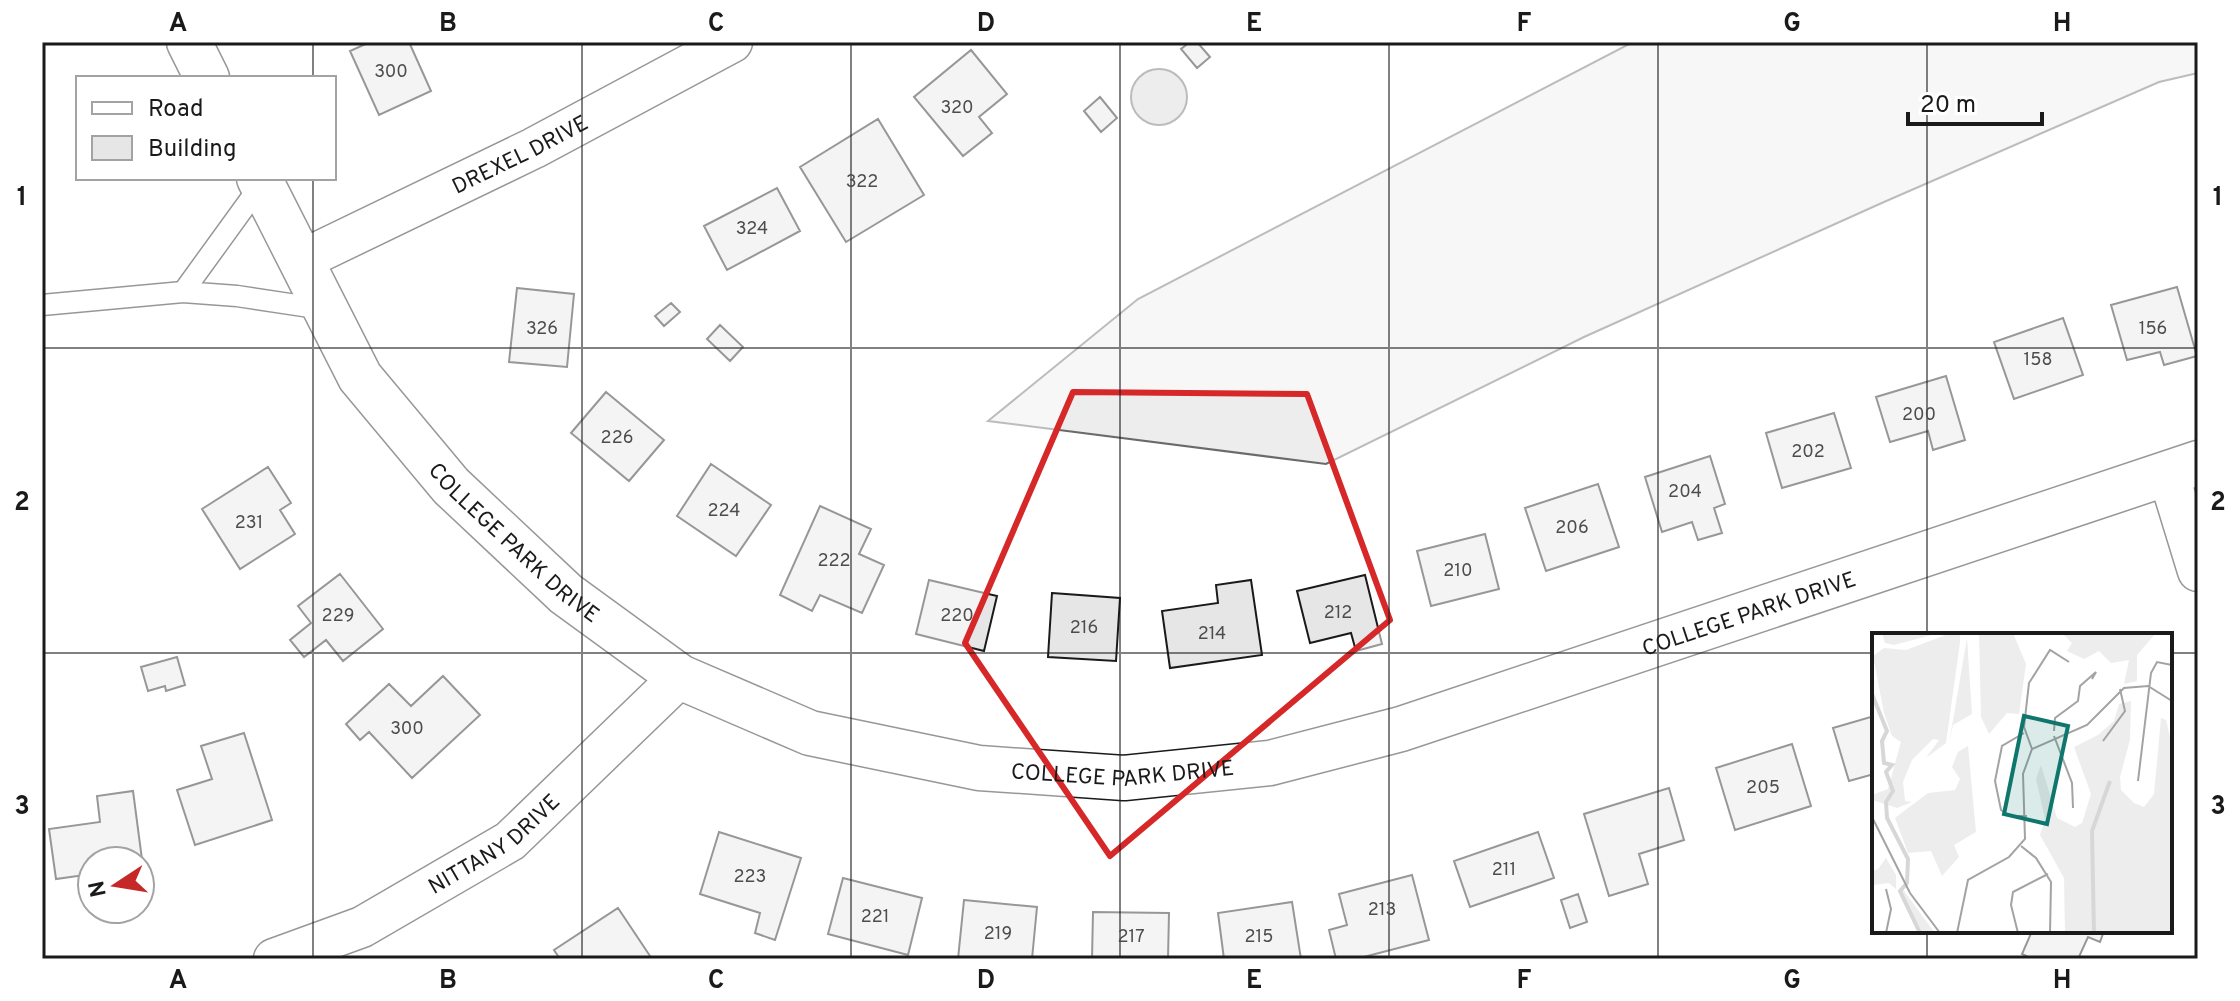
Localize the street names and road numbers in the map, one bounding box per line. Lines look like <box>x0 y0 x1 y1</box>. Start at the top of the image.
street label: DREXEL DRIVE <box>448 111 593 202</box>
street label: COLLEGE PARK DRIVE <box>421 458 604 630</box>
street label: COLLEGE PARK DRIVE <box>1639 567 1860 664</box>
street label: COLLEGE PARK DRIVE <box>1010 756 1236 794</box>
street label: NITTANY DRIVE <box>424 789 567 901</box>

